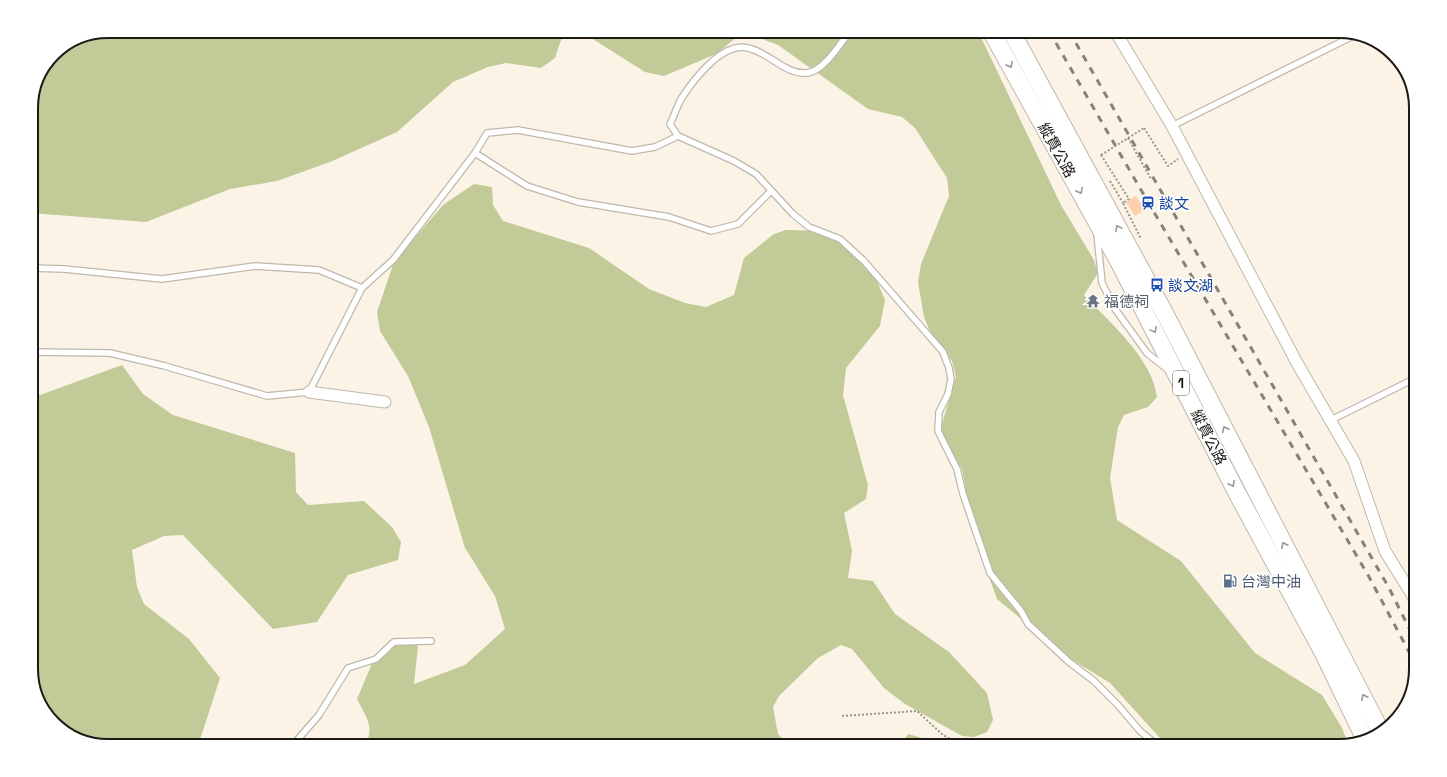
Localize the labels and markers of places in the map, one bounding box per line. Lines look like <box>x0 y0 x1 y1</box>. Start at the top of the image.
place label: 談文 <box>1159 194 1189 213</box>
station icon: 談文 <box>1140 195 1156 211</box>
place label: 談文湖 <box>1168 276 1213 295</box>
bus stop icon: 談文湖 <box>1149 277 1165 293</box>
place label: 福德祠 <box>1104 292 1149 311</box>
temple icon: 福德祠 <box>1085 293 1101 309</box>
place label: 台灣中油 <box>1241 572 1301 591</box>
fuel station icon: 台灣中油 <box>1222 573 1238 589</box>

